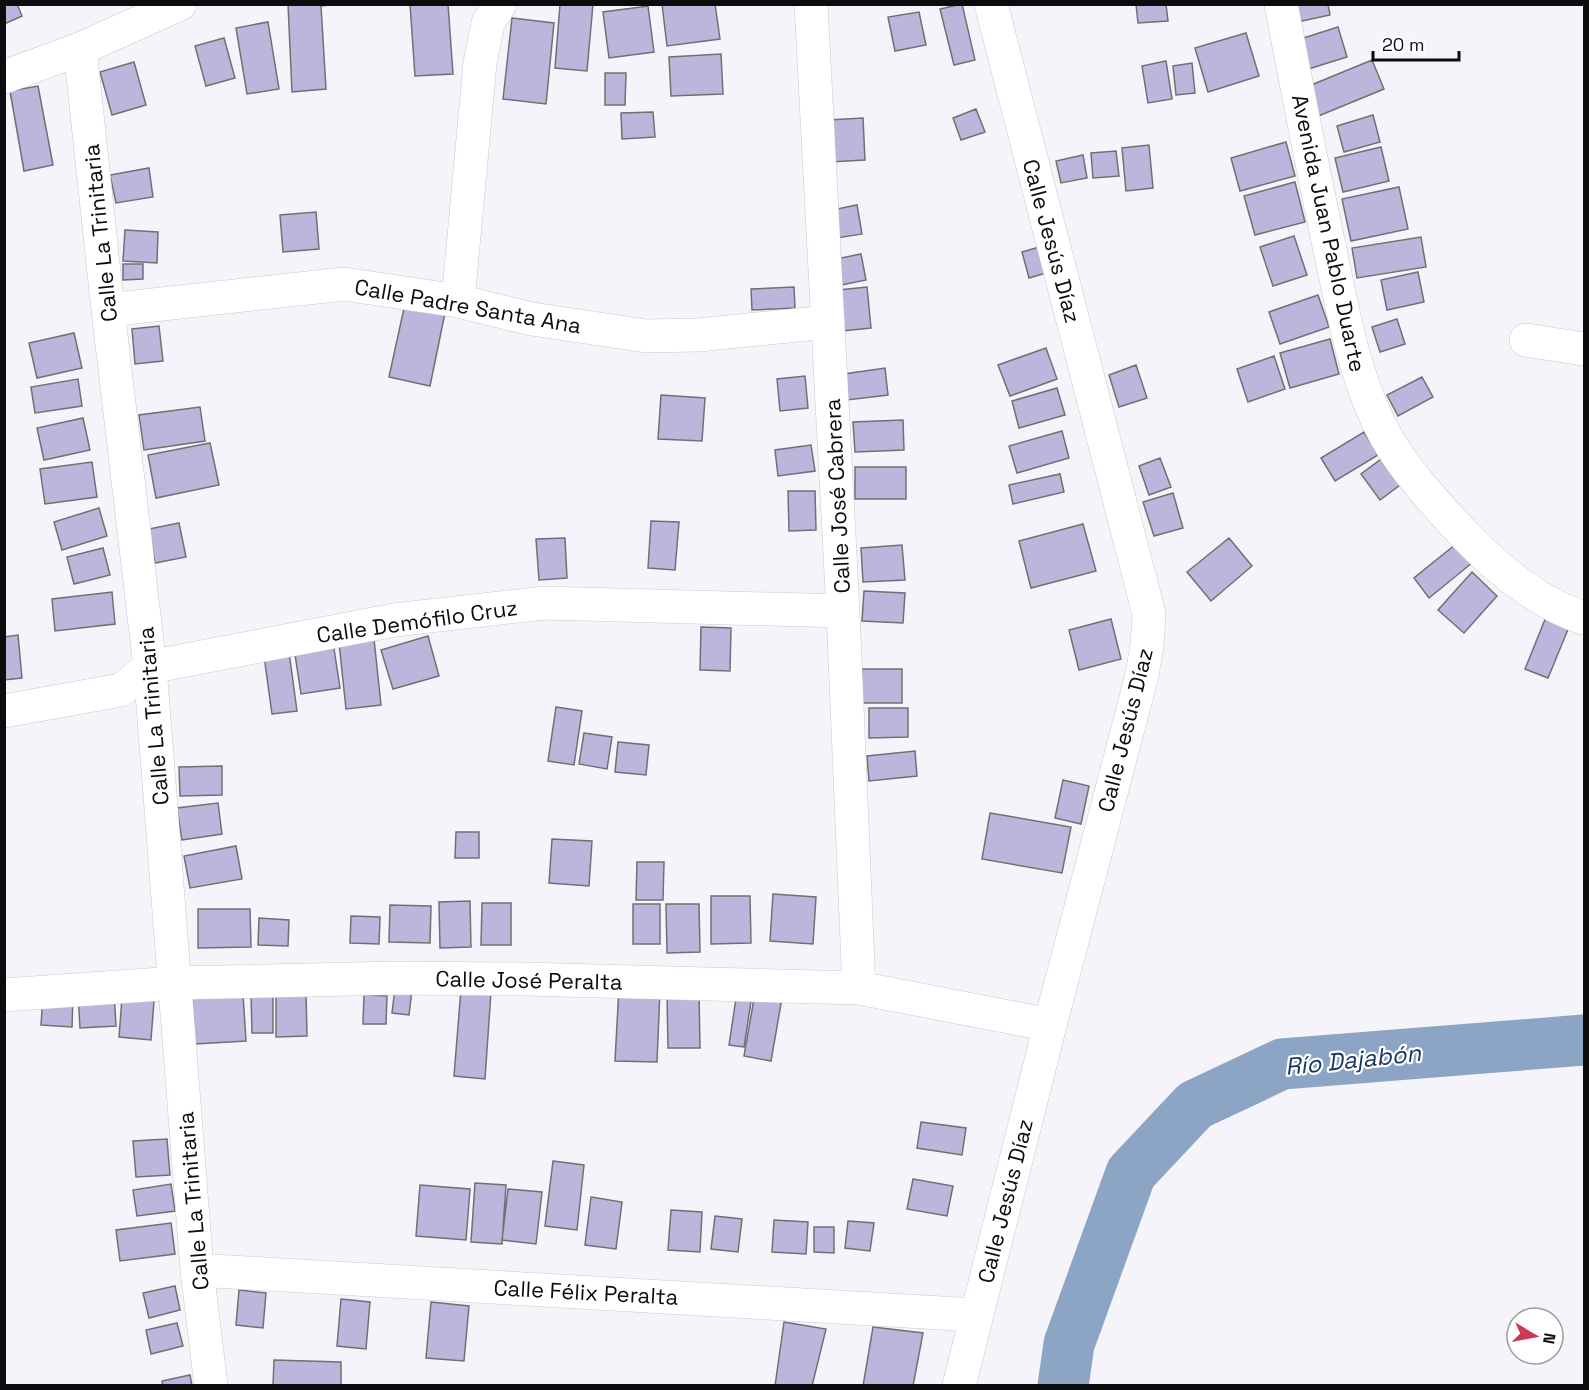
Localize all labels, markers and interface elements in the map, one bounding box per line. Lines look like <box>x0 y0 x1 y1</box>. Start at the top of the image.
scale bar <box>1373 24 1458 62</box>
text: 20 m <box>1382 33 1425 56</box>
street label: Avenida Juan Pablo Duarte <box>1286 92 1372 374</box>
street label: Calle La Trinitaria <box>77 142 123 323</box>
street label: Calle Jesús Díaz <box>1017 156 1087 326</box>
street label: Calle Padre Santa Ana <box>352 272 584 340</box>
street label: Calle José Cabrera <box>818 398 856 594</box>
street label: Calle Demófilo Cruz <box>315 593 519 649</box>
street label: Calle La Trinitaria <box>131 625 175 806</box>
street label: Calle Jesús Díaz <box>1091 645 1159 815</box>
street label: Calle José Peralta <box>435 964 623 996</box>
water label: Río Dajabón <box>1283 1037 1424 1082</box>
street label: Calle La Trinitaria <box>171 1110 215 1291</box>
street label: Calle Jesús Díaz <box>971 1116 1039 1286</box>
street label: Calle Félix Peralta <box>493 1273 679 1311</box>
north arrow <box>1505 1306 1565 1366</box>
text: N <box>1538 1331 1561 1346</box>

